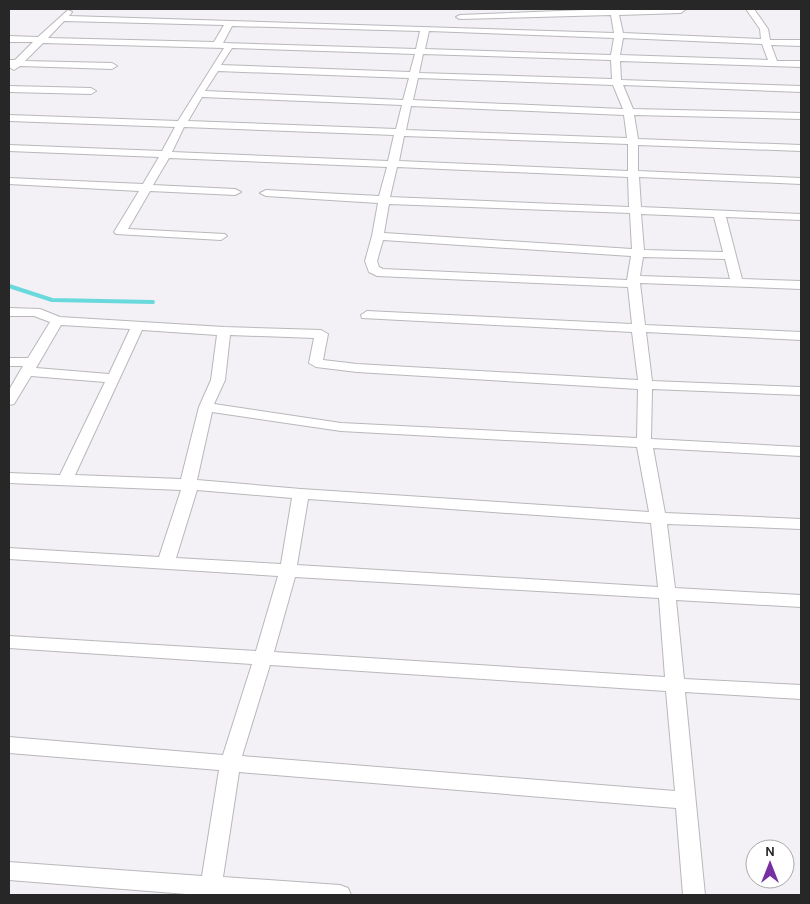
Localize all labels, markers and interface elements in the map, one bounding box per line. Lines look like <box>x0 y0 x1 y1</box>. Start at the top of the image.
north arrow <box>745 839 795 889</box>
text: N <box>765 843 775 860</box>

